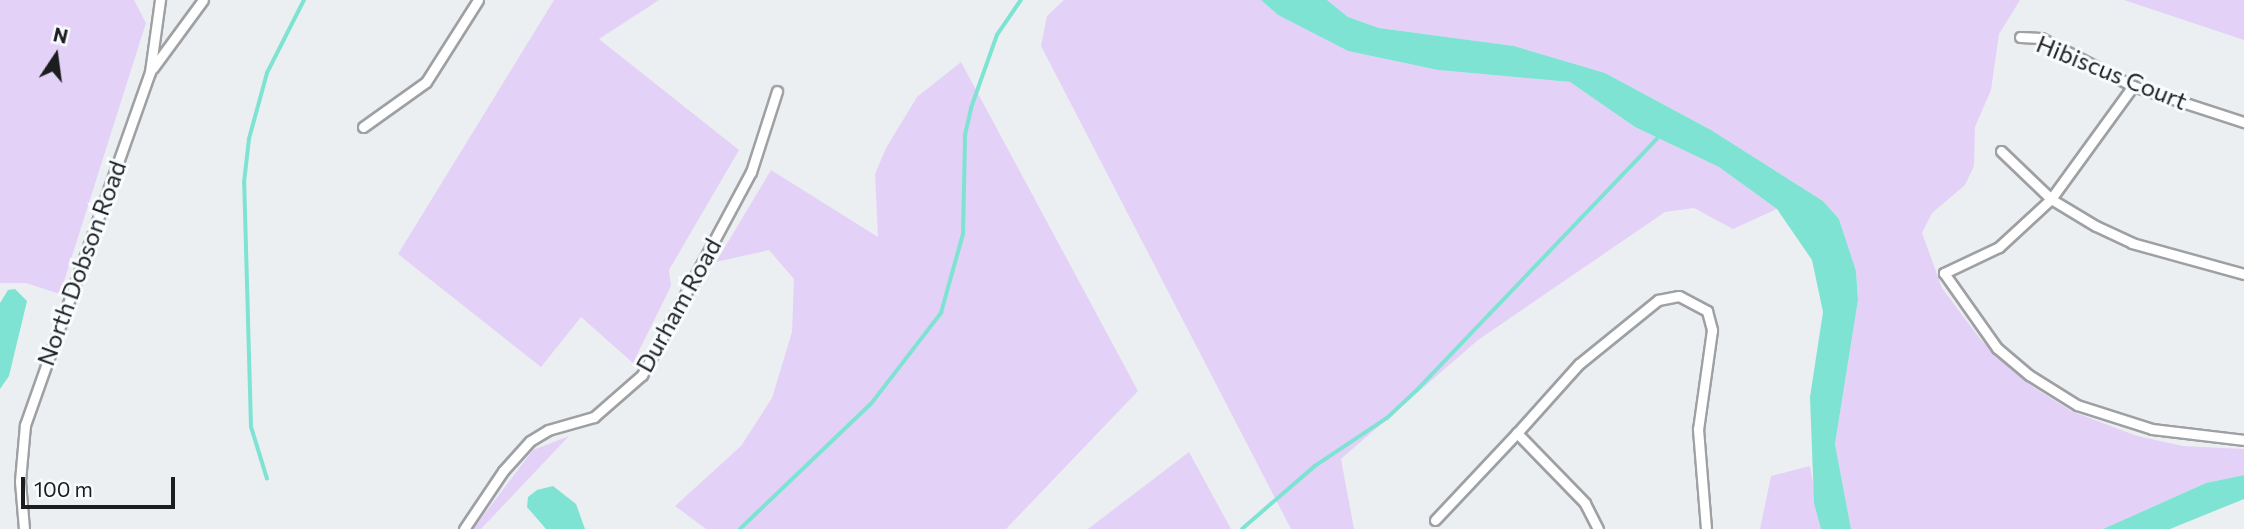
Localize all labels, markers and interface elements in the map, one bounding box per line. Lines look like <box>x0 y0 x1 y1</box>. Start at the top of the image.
north arrow <box>21 21 91 91</box>
text: N <box>51 22 70 48</box>
street label: Hibiscus Court <box>2033 29 2191 115</box>
street label: North Dobson Road <box>31 157 131 369</box>
street label: Durham Road <box>629 233 727 377</box>
scale bar <box>24 462 178 506</box>
text: 100 m <box>34 476 93 501</box>

